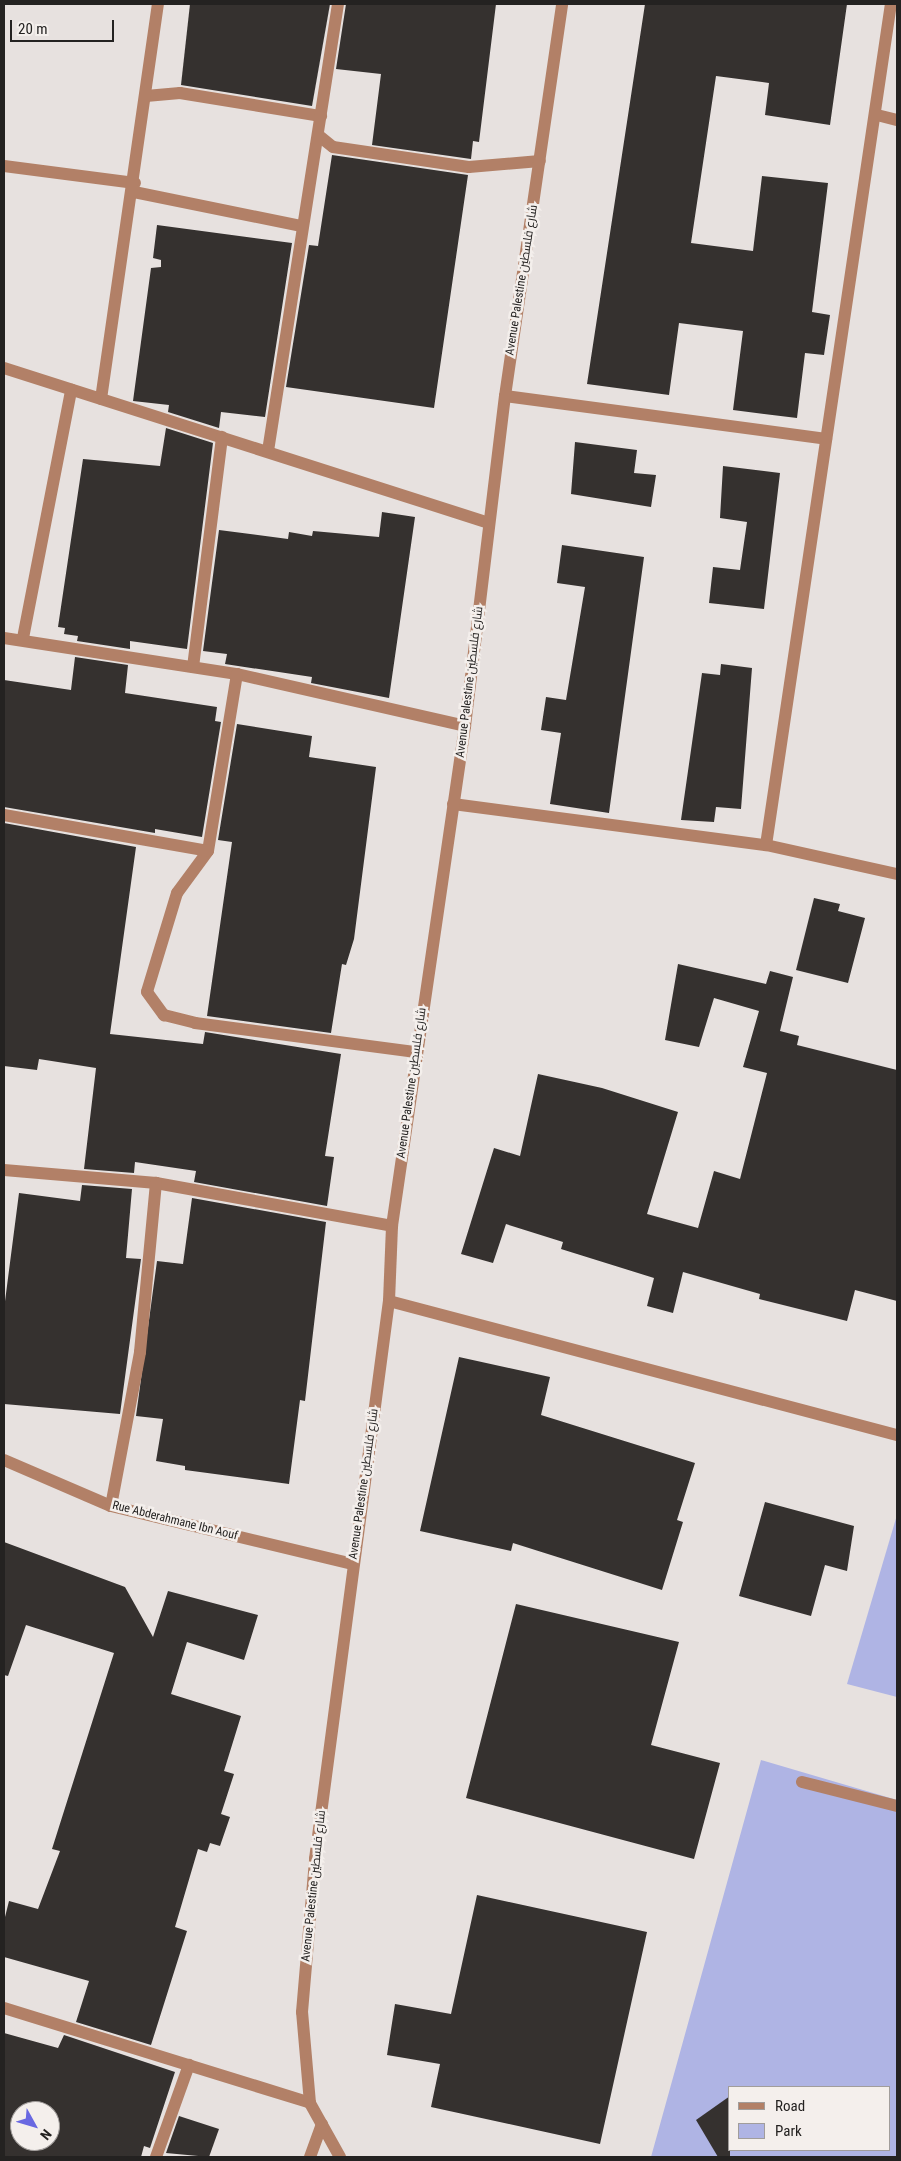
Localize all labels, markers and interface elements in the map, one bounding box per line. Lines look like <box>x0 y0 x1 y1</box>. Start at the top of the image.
scale bar <box>12 10 116 42</box>
text: 20 m <box>18 20 48 38</box>
street label: Avenue Palestine شارع فلسطين <box>503 204 541 356</box>
street label: Avenue Palestine شارع فلسطين <box>454 606 486 758</box>
street label: Avenue Palestine شارع فلسطين <box>394 1007 430 1159</box>
street label: Avenue Palestine شارع فلسطين <box>346 1408 382 1560</box>
street label: Rue Abderahmane Ibn Aouf <box>111 1498 239 1544</box>
street label: Avenue Palestine شارع فلسطين <box>299 1810 329 1962</box>
legend <box>728 2086 891 2151</box>
text: Road <box>775 2097 805 2115</box>
north arrow <box>10 2101 60 2151</box>
text: Park <box>775 2122 802 2140</box>
text: N <box>37 2126 55 2143</box>

